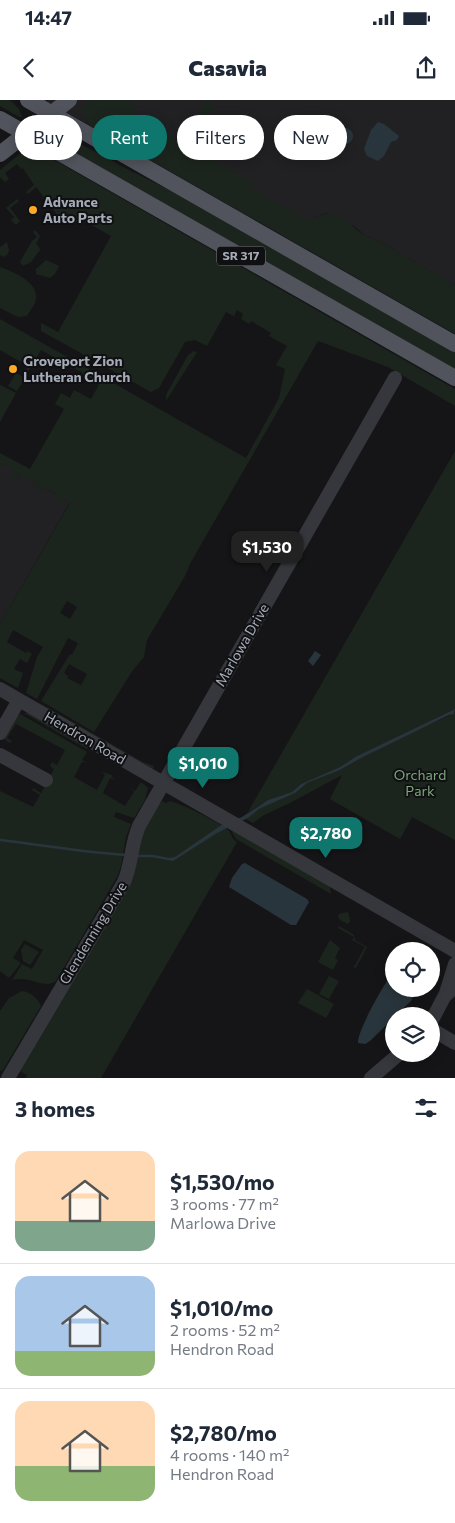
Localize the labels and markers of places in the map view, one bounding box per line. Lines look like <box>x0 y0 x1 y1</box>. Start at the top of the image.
place label: Advance Auto Parts <box>43 193 113 226</box>
marker: Advance Auto Parts <box>27 204 39 216</box>
place label: Groveport Zion Lutheran Church <box>23 352 130 385</box>
marker: Groveport Zion Lutheran Church <box>7 363 19 375</box>
pin: $1,530 <box>226 530 308 573</box>
pin: $1,010 <box>162 746 244 789</box>
pin: $2,780 <box>285 816 367 859</box>

